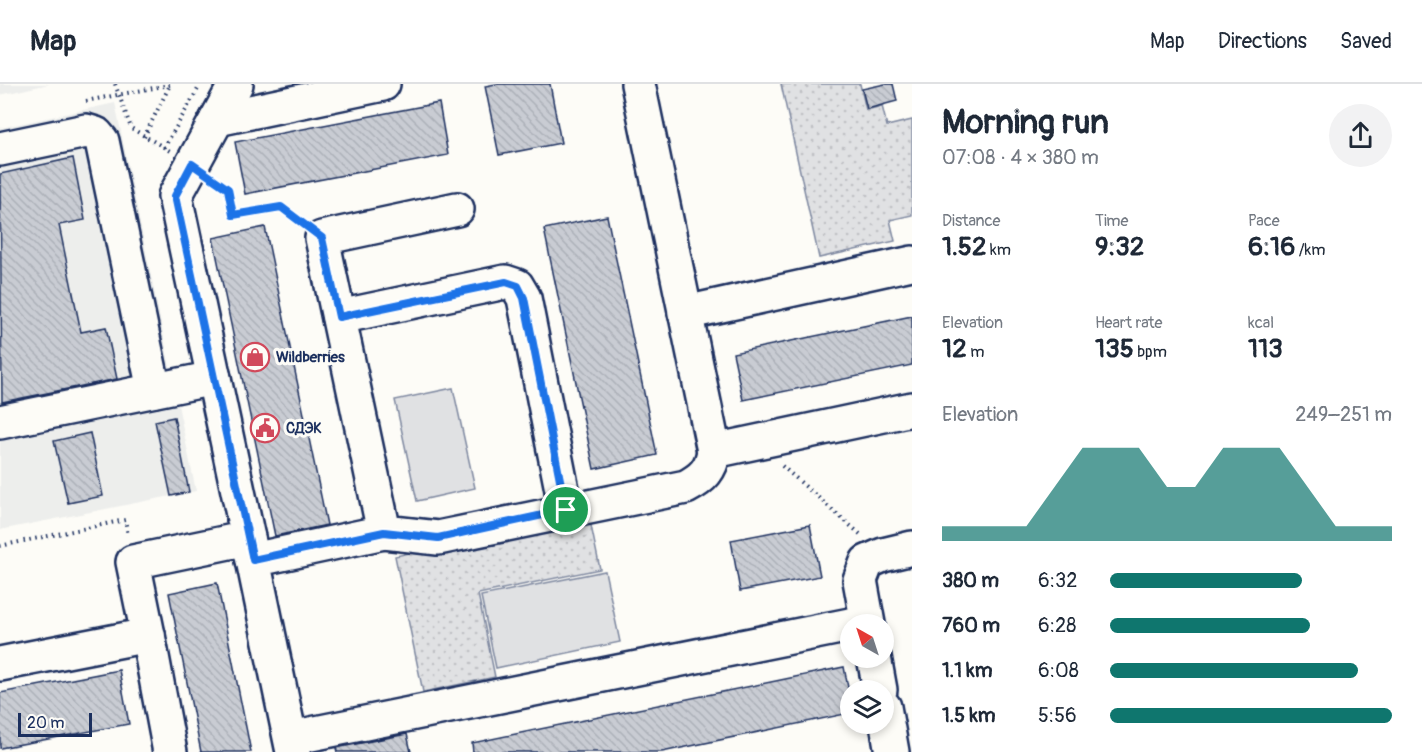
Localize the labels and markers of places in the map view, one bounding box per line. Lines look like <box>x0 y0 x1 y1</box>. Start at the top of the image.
shop icon: Wildberries <box>239 341 271 373</box>
place label: Wildberries <box>276 348 345 367</box>
public building icon: СДЭК <box>249 412 281 444</box>
place label: СДЭК <box>286 419 322 438</box>
pin <box>540 484 591 535</box>

